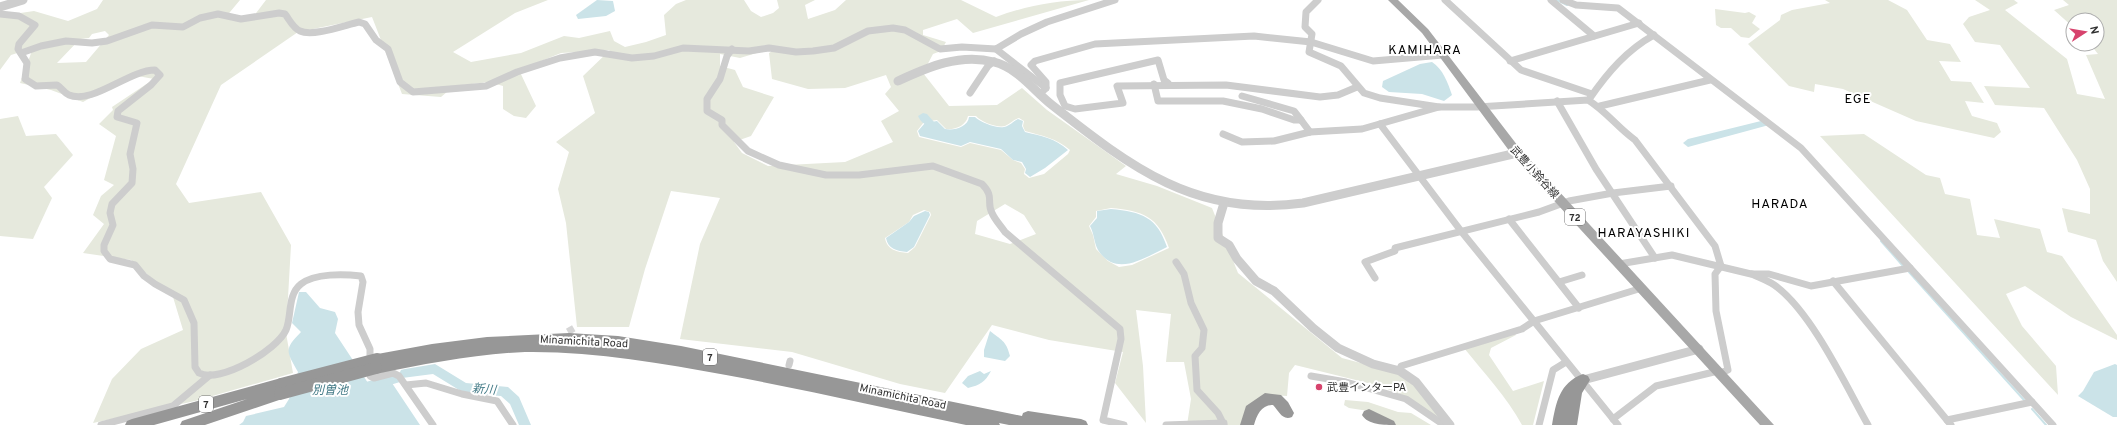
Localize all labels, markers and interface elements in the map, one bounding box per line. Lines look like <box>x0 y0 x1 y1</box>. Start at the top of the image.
north arrow <box>2065 12 2105 52</box>
text: N <box>2086 25 2101 35</box>
district label: KAMIHARA <box>1388 43 1462 59</box>
district label: EGE <box>1844 92 1872 108</box>
street label: 武豊小鈴谷線 <box>1507 143 1562 202</box>
district label: HARADA <box>1751 197 1809 213</box>
road number: 72 <box>1565 209 1585 225</box>
district label: HARAYASHIKI <box>1598 226 1690 242</box>
street label: Minamichita Road <box>539 333 628 351</box>
road number: 7 <box>703 349 717 365</box>
water label: 新川 <box>471 381 499 399</box>
street label: Minamichita Road <box>858 381 947 413</box>
place label: 武豊インターPA <box>1327 381 1406 395</box>
marker: 武豊インターPA <box>1314 382 1324 392</box>
water label: 別曽池 <box>312 383 349 399</box>
road number: 7 <box>199 396 213 412</box>

